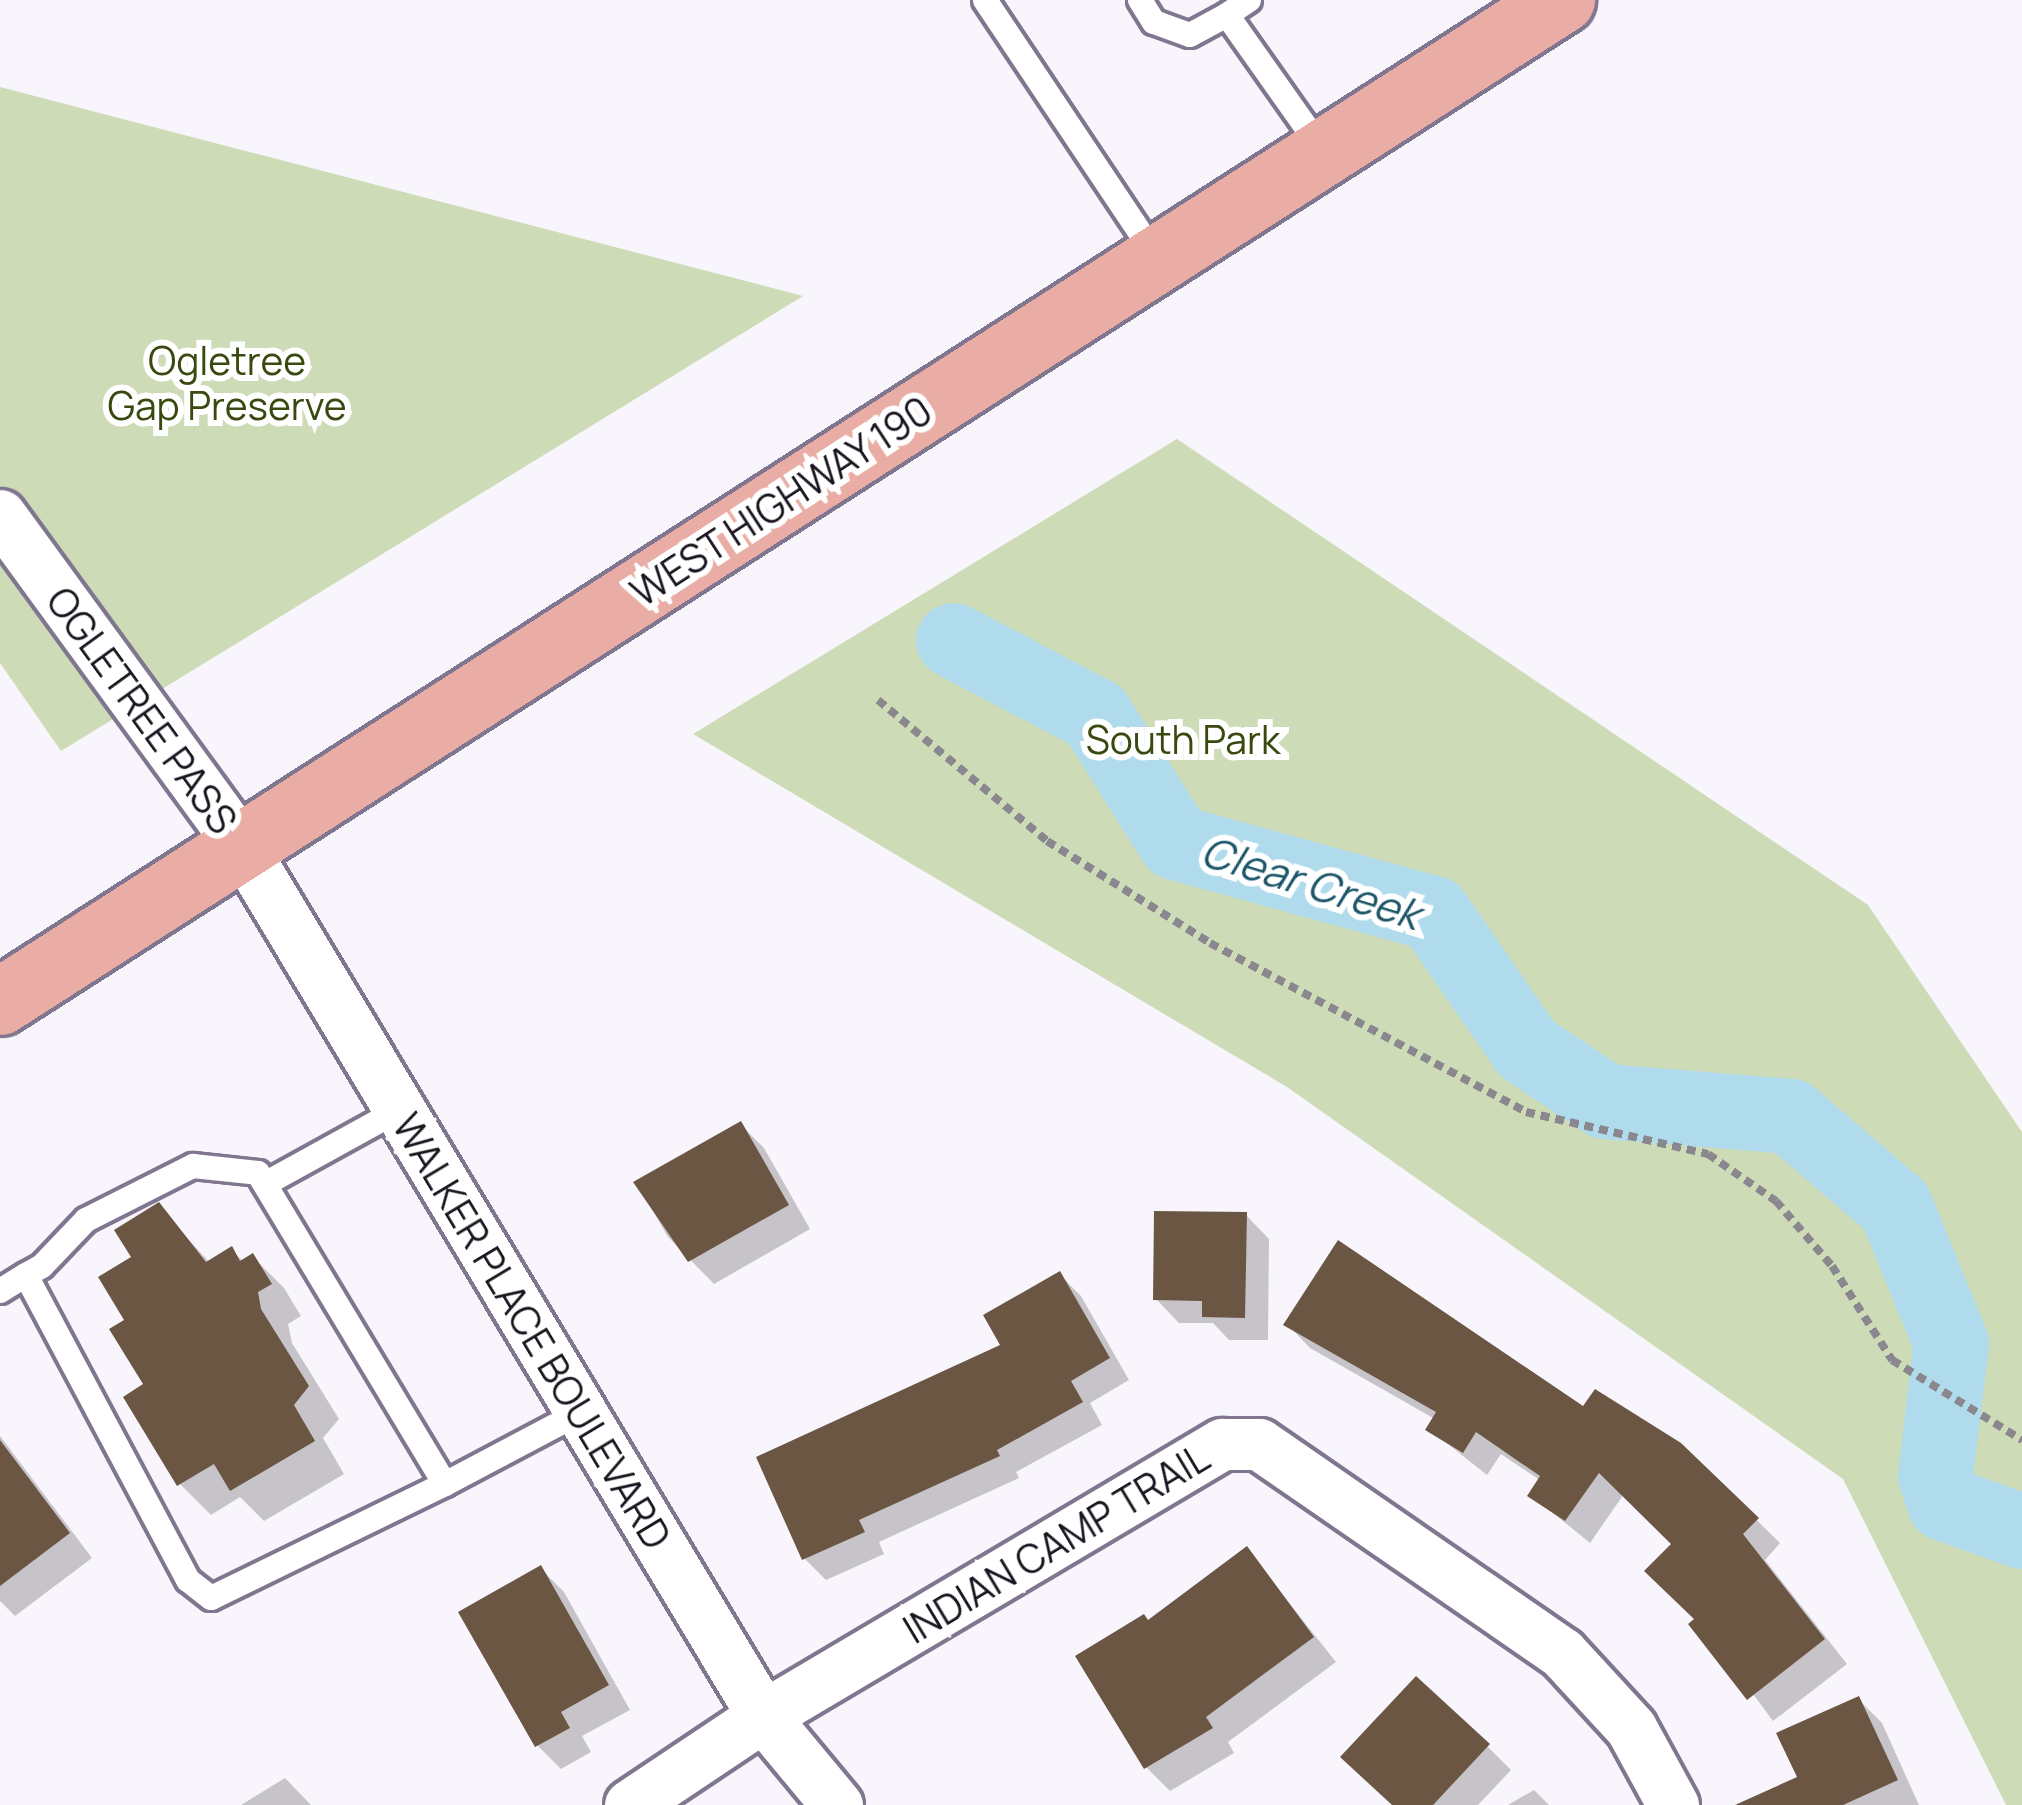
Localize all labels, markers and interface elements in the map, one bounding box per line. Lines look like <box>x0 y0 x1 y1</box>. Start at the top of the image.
park label: Ogletree Gap Preserve <box>107 338 347 429</box>
street label: WEST HIGHWAY 190 <box>621 386 941 616</box>
street label: OGLETREE PASS <box>37 578 247 842</box>
park label: South Park <box>1086 716 1280 762</box>
water label: Clear Creek <box>1196 825 1426 939</box>
street label: WALKER PLACE BOULEVARD <box>383 1105 681 1557</box>
street label: INDIAN CAMP TRAIL <box>895 1433 1217 1653</box>

